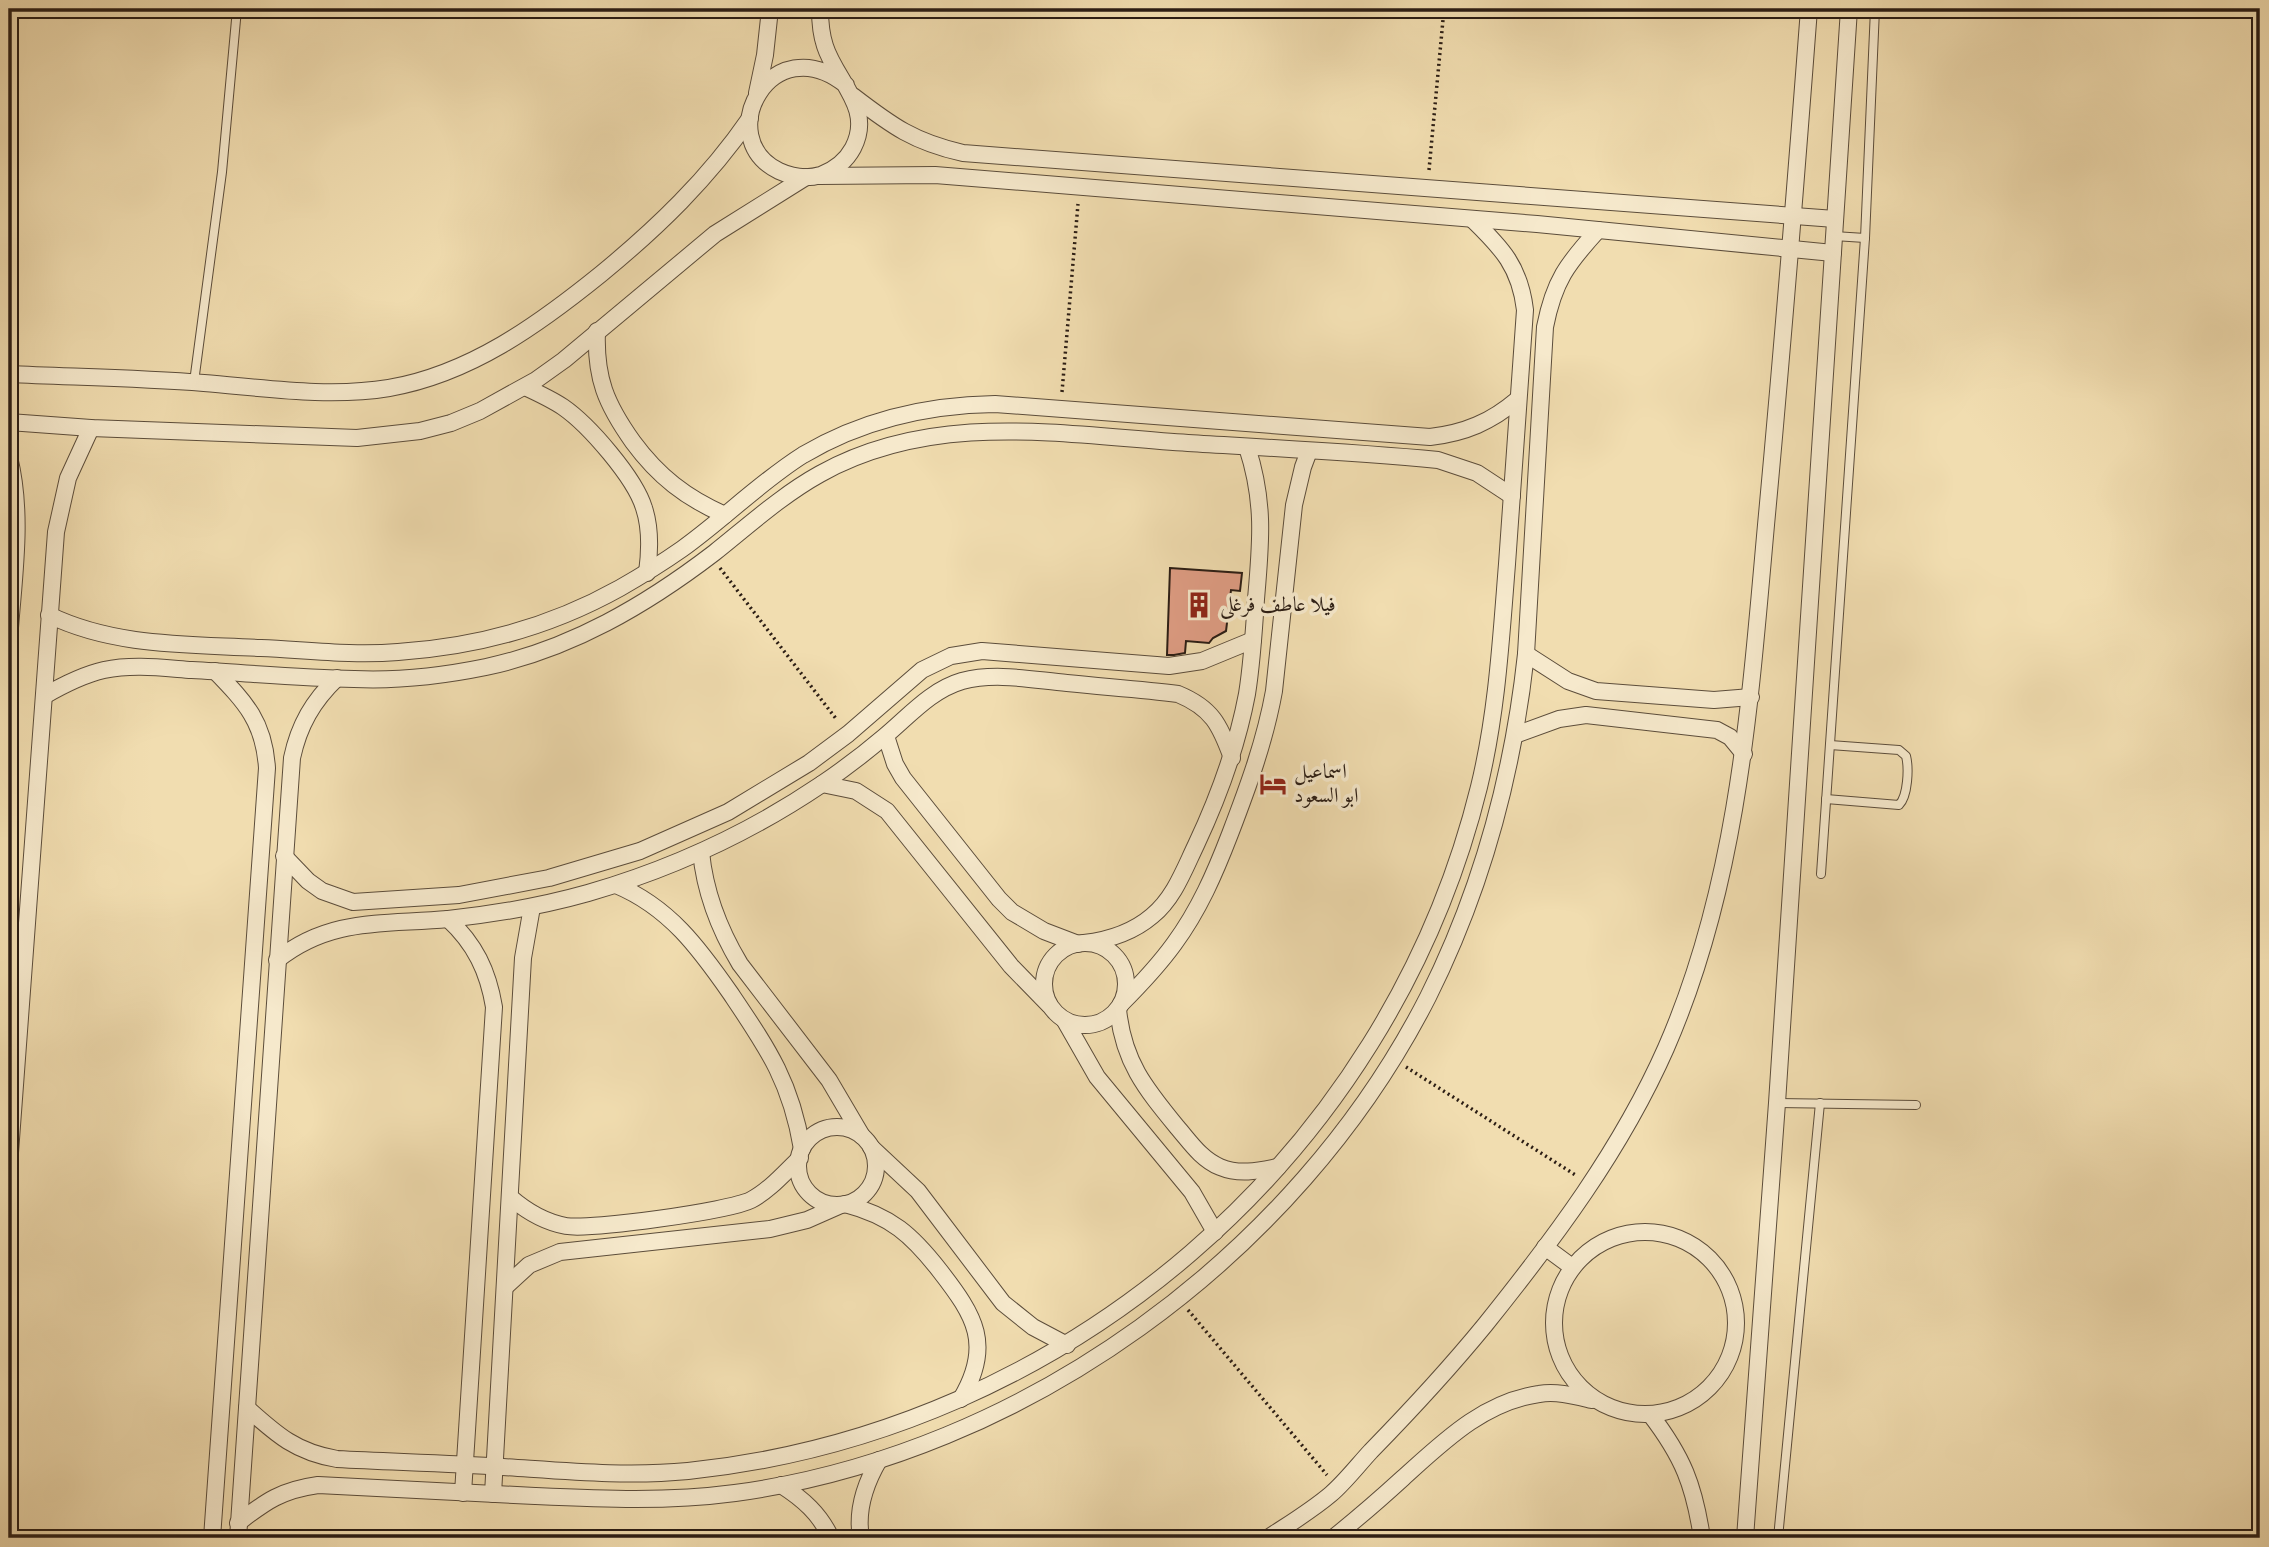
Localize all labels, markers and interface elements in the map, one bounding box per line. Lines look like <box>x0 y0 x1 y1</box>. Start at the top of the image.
building icon: فيلا عاطف فرغلى <box>1184 590 1214 620</box>
place label: فيلا عاطف فرغلى <box>1220 591 1336 620</box>
place label: اسماعيل ابو السعود <box>1294 758 1359 811</box>
hotel icon: اسماعيل ابو السعود <box>1258 769 1288 799</box>

